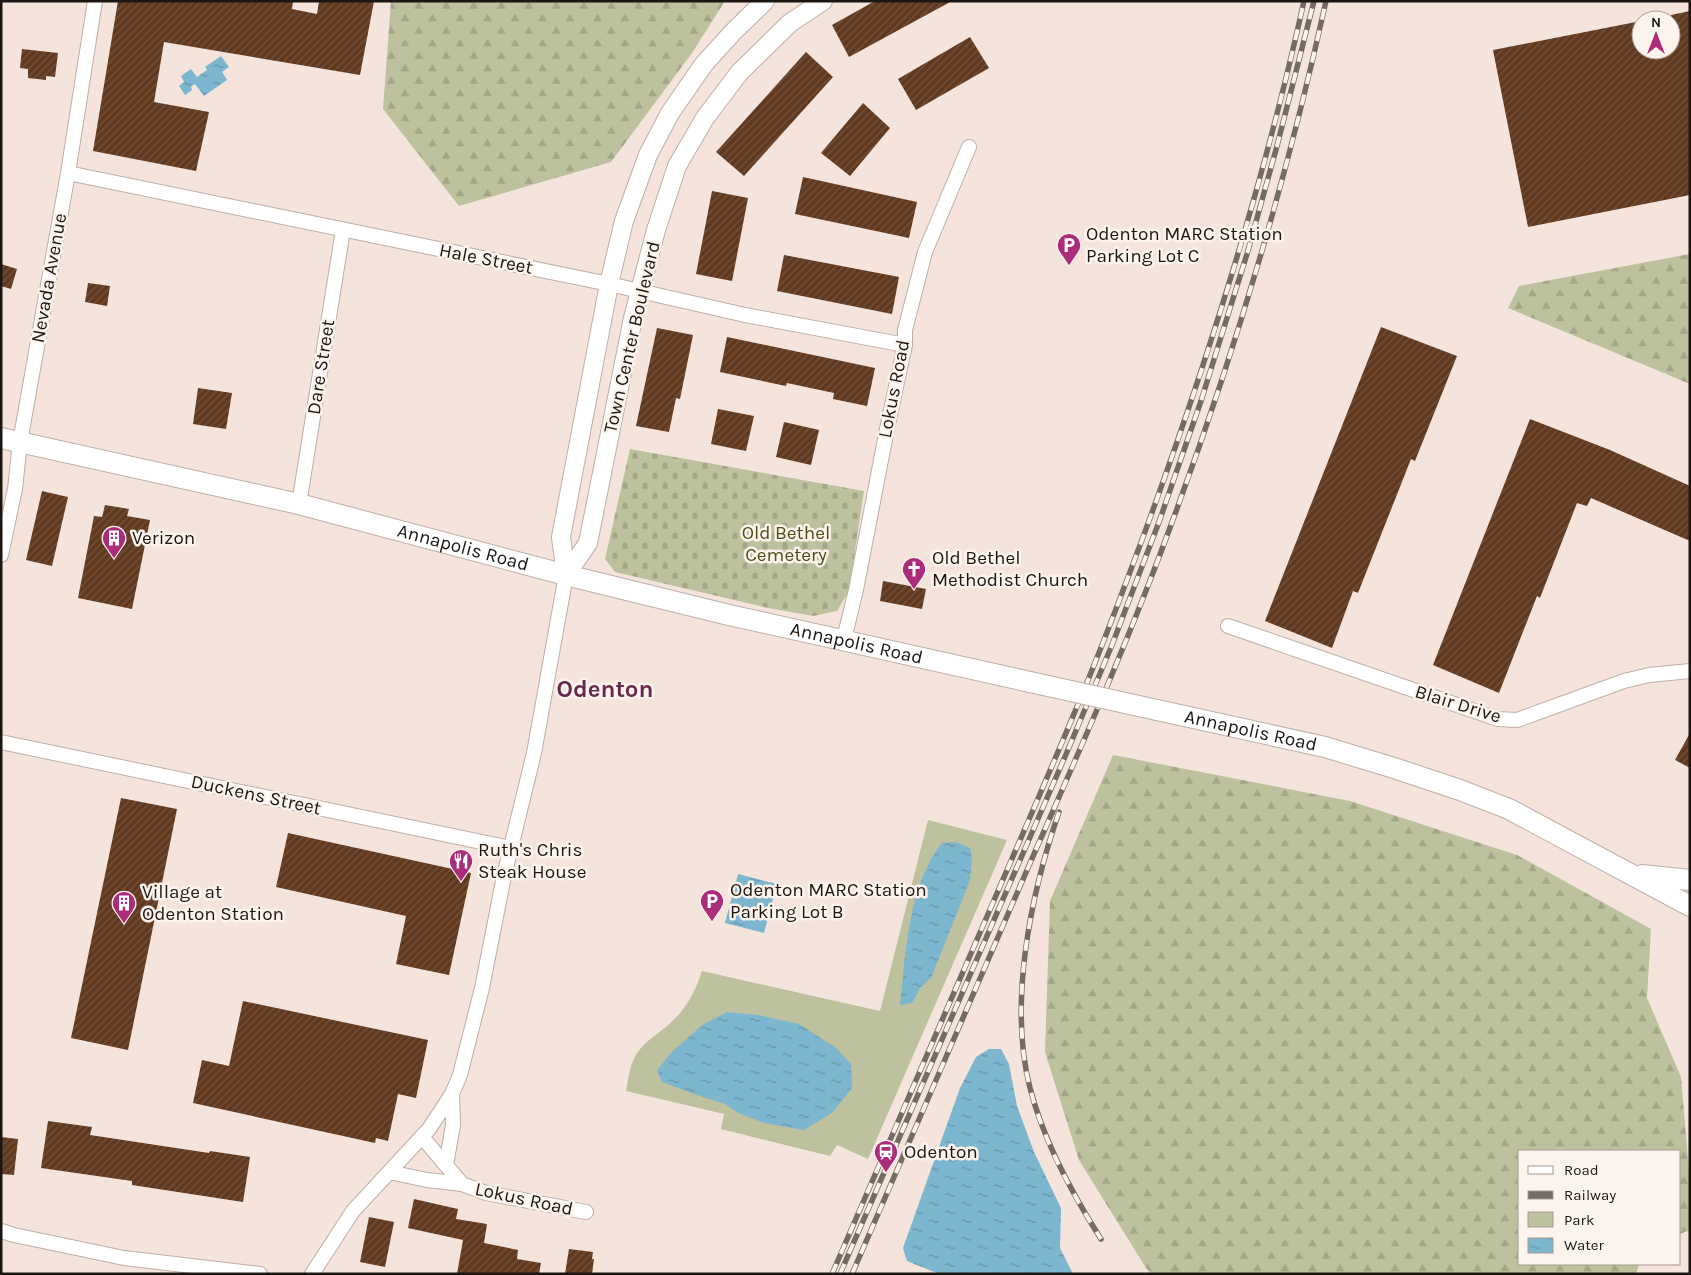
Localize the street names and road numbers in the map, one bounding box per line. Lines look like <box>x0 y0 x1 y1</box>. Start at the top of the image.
street label: Nevada Avenue <box>27 211 71 345</box>
street label: Hale Street <box>437 239 535 279</box>
street label: Town Center Boulevard <box>599 239 665 435</box>
street label: Dare Street <box>303 318 339 416</box>
street label: Lokus Road <box>874 338 914 440</box>
street label: Annapolis Road <box>395 520 531 576</box>
street label: Annapolis Road <box>788 618 925 669</box>
street label: Blair Drive <box>1412 680 1504 728</box>
street label: Annapolis Road <box>1182 705 1319 756</box>
street label: Duckens Street <box>189 770 323 820</box>
street label: Lokus Road <box>473 1178 575 1220</box>

